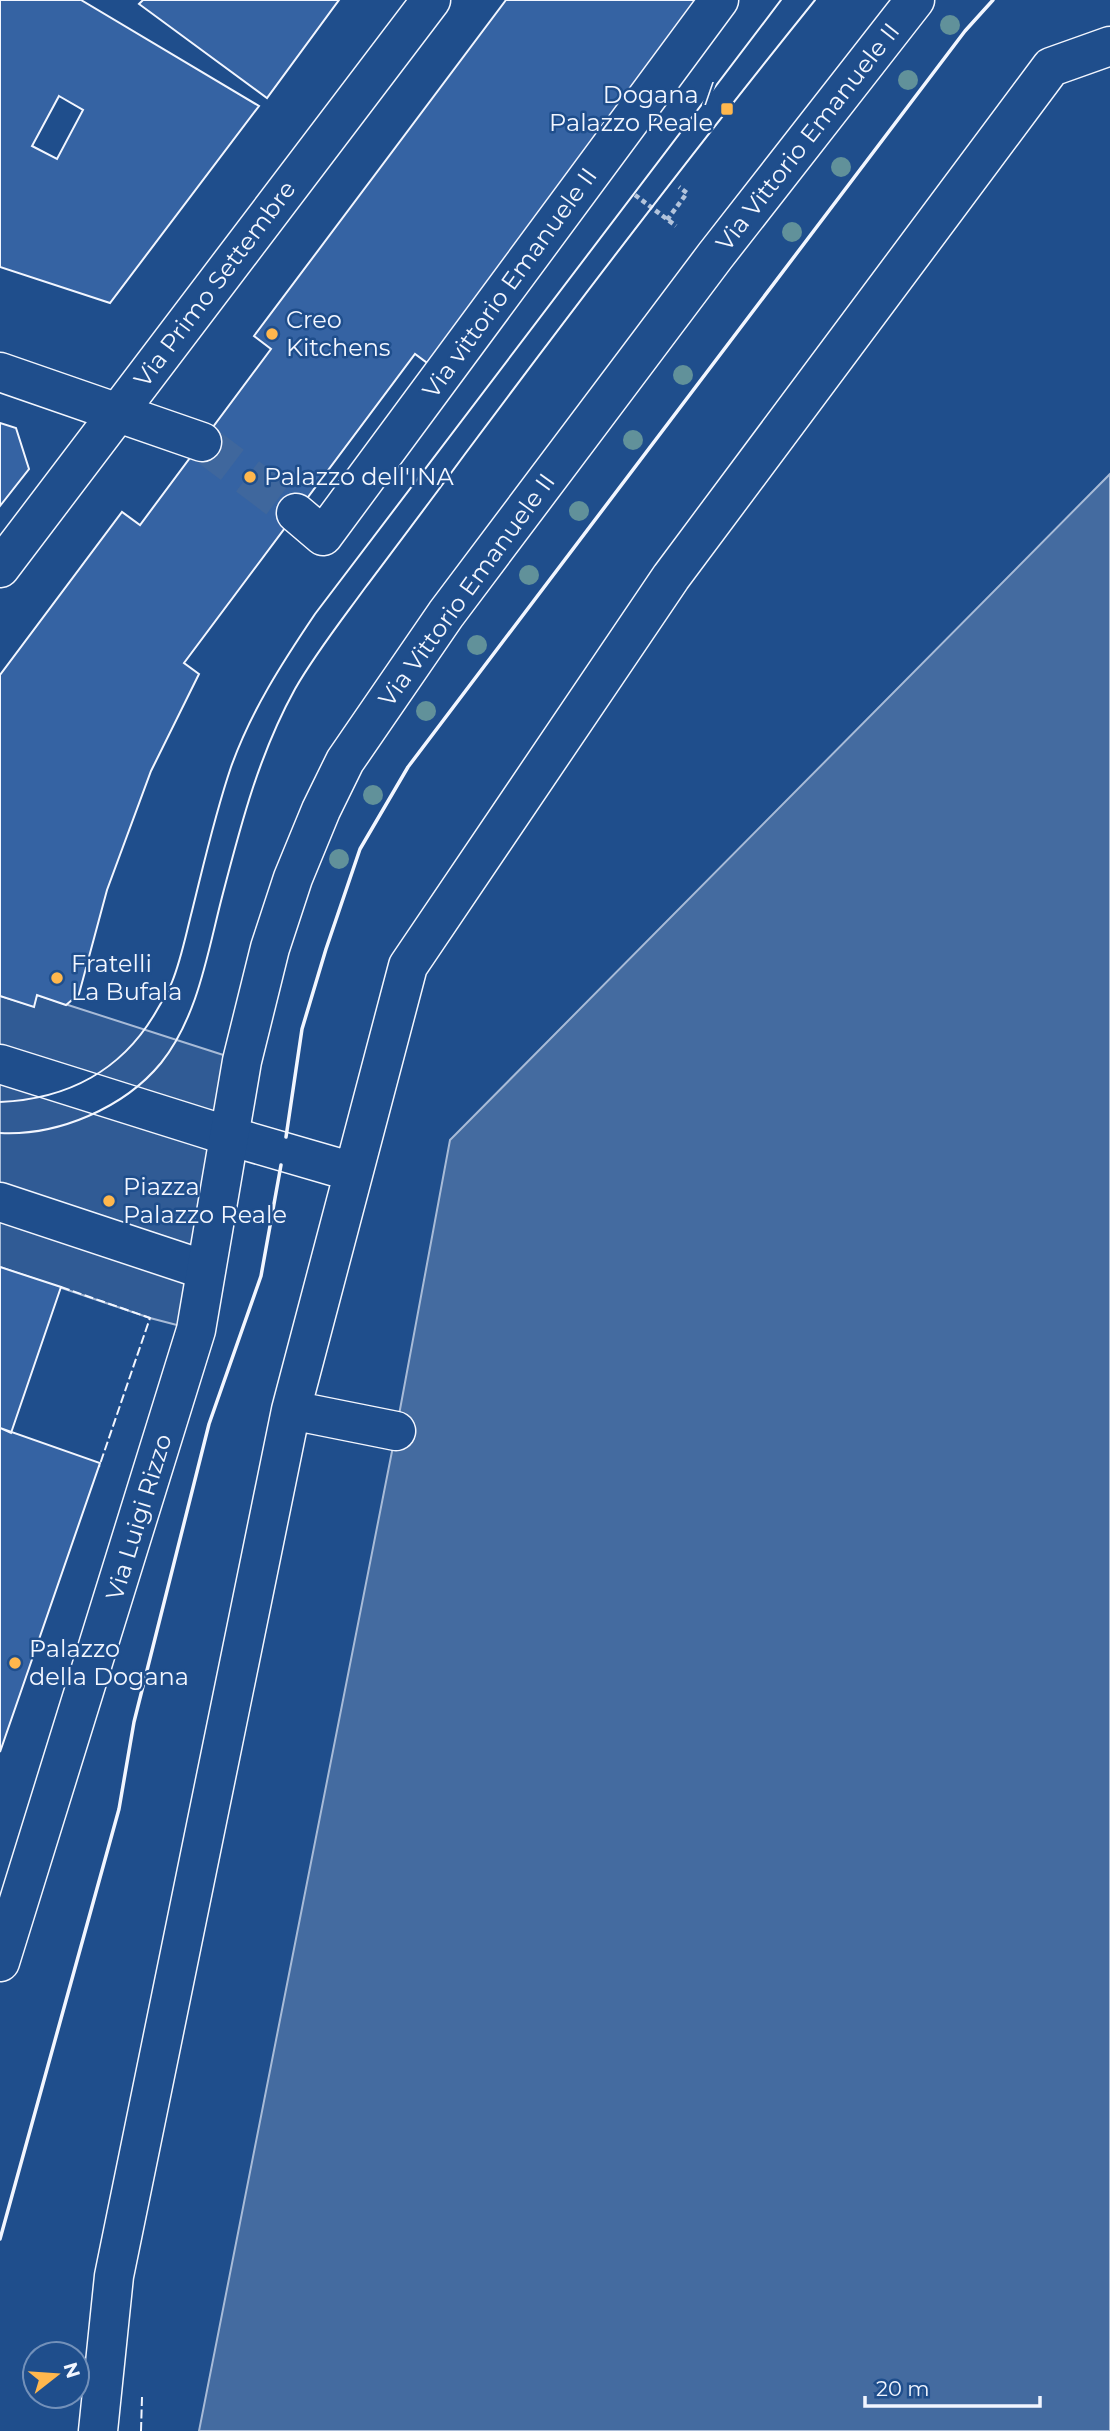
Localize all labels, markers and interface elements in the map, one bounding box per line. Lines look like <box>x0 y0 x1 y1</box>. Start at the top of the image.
street label: Via Vittorio Emanuele II <box>710 17 906 256</box>
place label: Dogana / Palazzo Reale <box>549 80 714 137</box>
marker: Dogana / Palazzo Reale <box>719 101 735 117</box>
street label: Via vittorio Emanuele II <box>416 162 603 404</box>
street label: Via Primo Settembre <box>128 175 302 393</box>
place label: Creo Kitchens <box>286 305 391 362</box>
marker: Creo Kitchens <box>264 326 280 342</box>
place label: Palazzo dell'INA <box>264 462 455 491</box>
street label: Via Vittorio Emanuele II <box>372 467 561 712</box>
marker: Palazzo dell'INA <box>242 469 258 485</box>
place label: Fratelli La Bufala <box>71 949 182 1006</box>
marker: Fratelli La Bufala <box>49 970 65 986</box>
place label: Piazza Palazzo Reale <box>123 1172 287 1229</box>
marker: Piazza Palazzo Reale <box>101 1193 117 1209</box>
street label: Via Luigi Rizzo <box>99 1430 178 1603</box>
place label: Palazzo della Dogana <box>29 1634 189 1691</box>
marker: Palazzo della Dogana <box>7 1655 23 1671</box>
north arrow <box>21 2340 91 2410</box>
text: N <box>59 2359 85 2381</box>
scale bar <box>865 2364 1040 2408</box>
text: 20 m <box>876 2376 930 2401</box>

